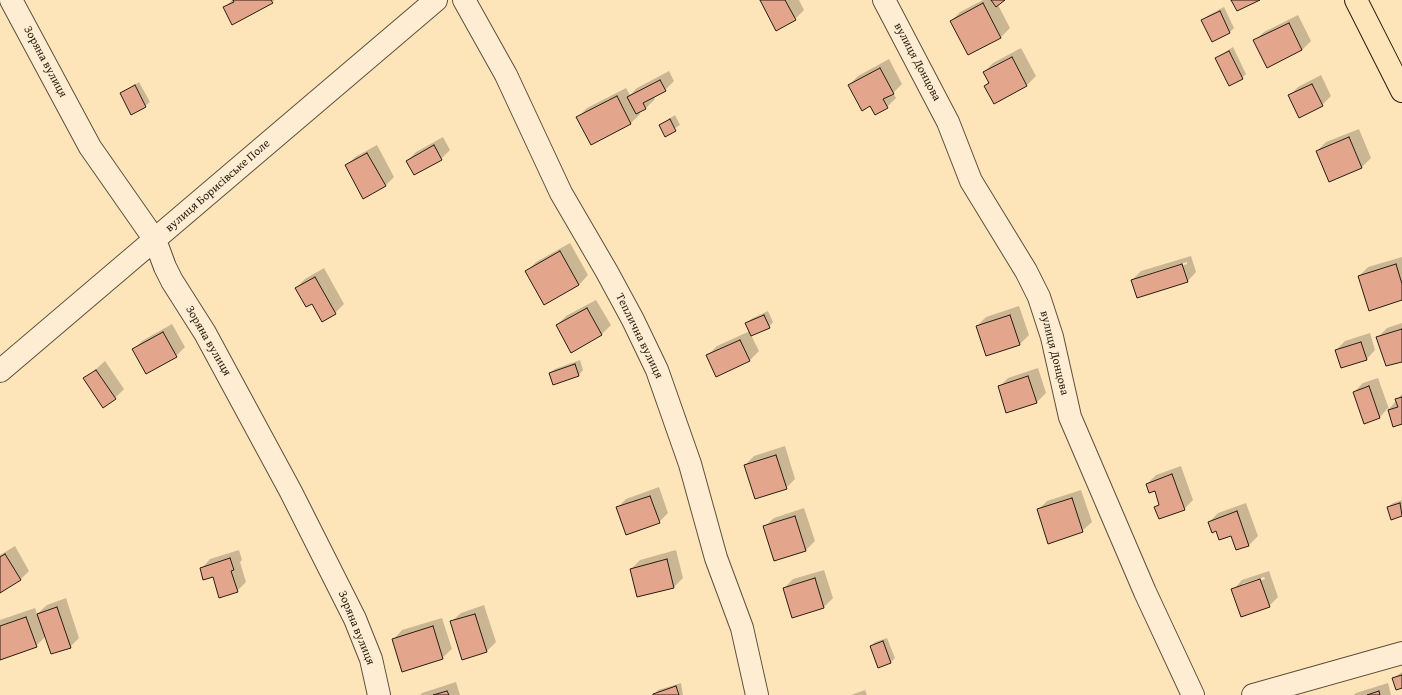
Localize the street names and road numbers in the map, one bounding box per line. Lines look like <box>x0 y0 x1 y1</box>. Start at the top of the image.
street label: вулиця Донцова <box>890 20 944 104</box>
street label: Зоряна вулиця <box>20 24 70 100</box>
street label: вулиця Борисівське Поле <box>163 137 273 235</box>
street label: Теплична вулиця <box>612 291 666 381</box>
street label: Зоряна вулиця <box>182 303 234 379</box>
street label: вулиця Донцова <box>1037 309 1071 397</box>
street label: Зоряна вулиця <box>335 589 377 667</box>

